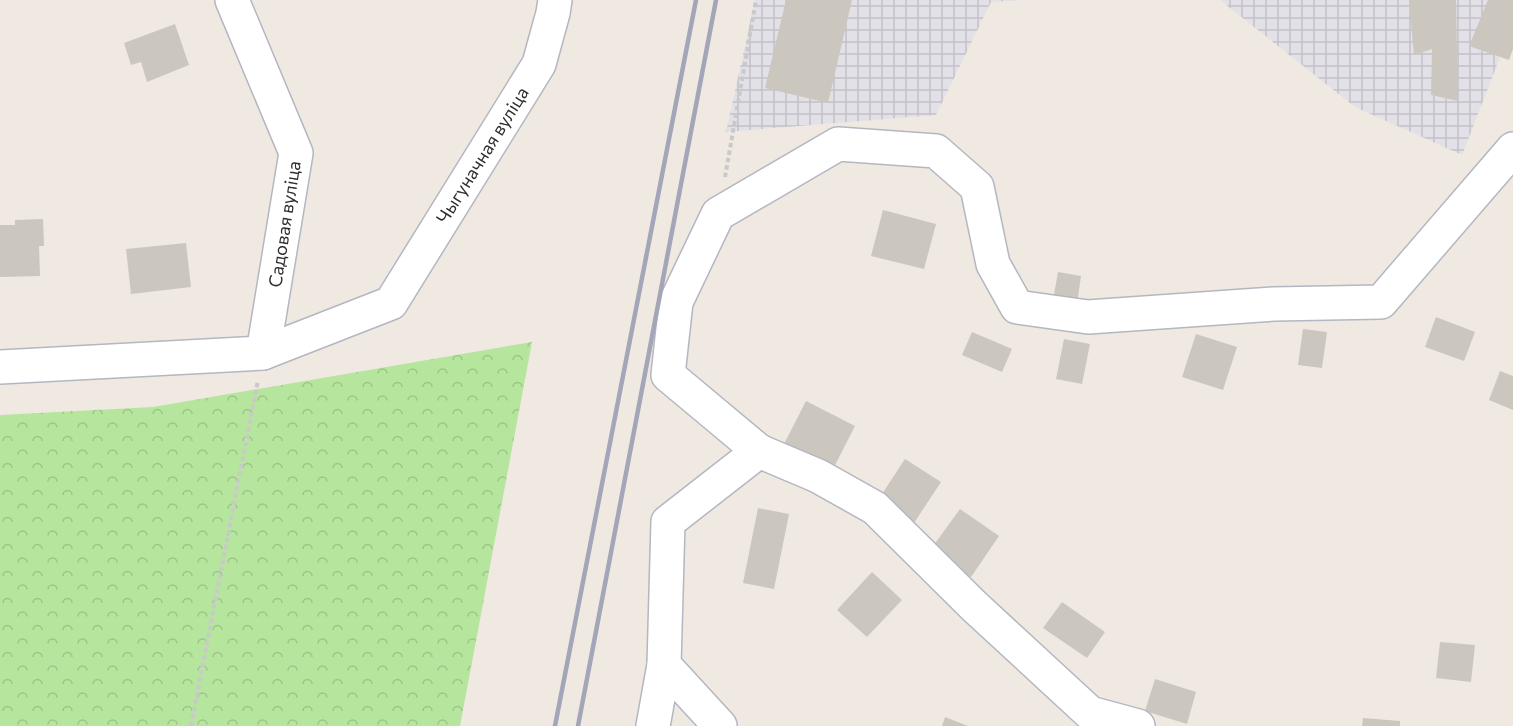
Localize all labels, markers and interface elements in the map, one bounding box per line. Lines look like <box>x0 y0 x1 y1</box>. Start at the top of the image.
street label: Чыгуначная вуліца <box>431 83 533 227</box>
street label: Садовая вуліца <box>263 159 305 289</box>

